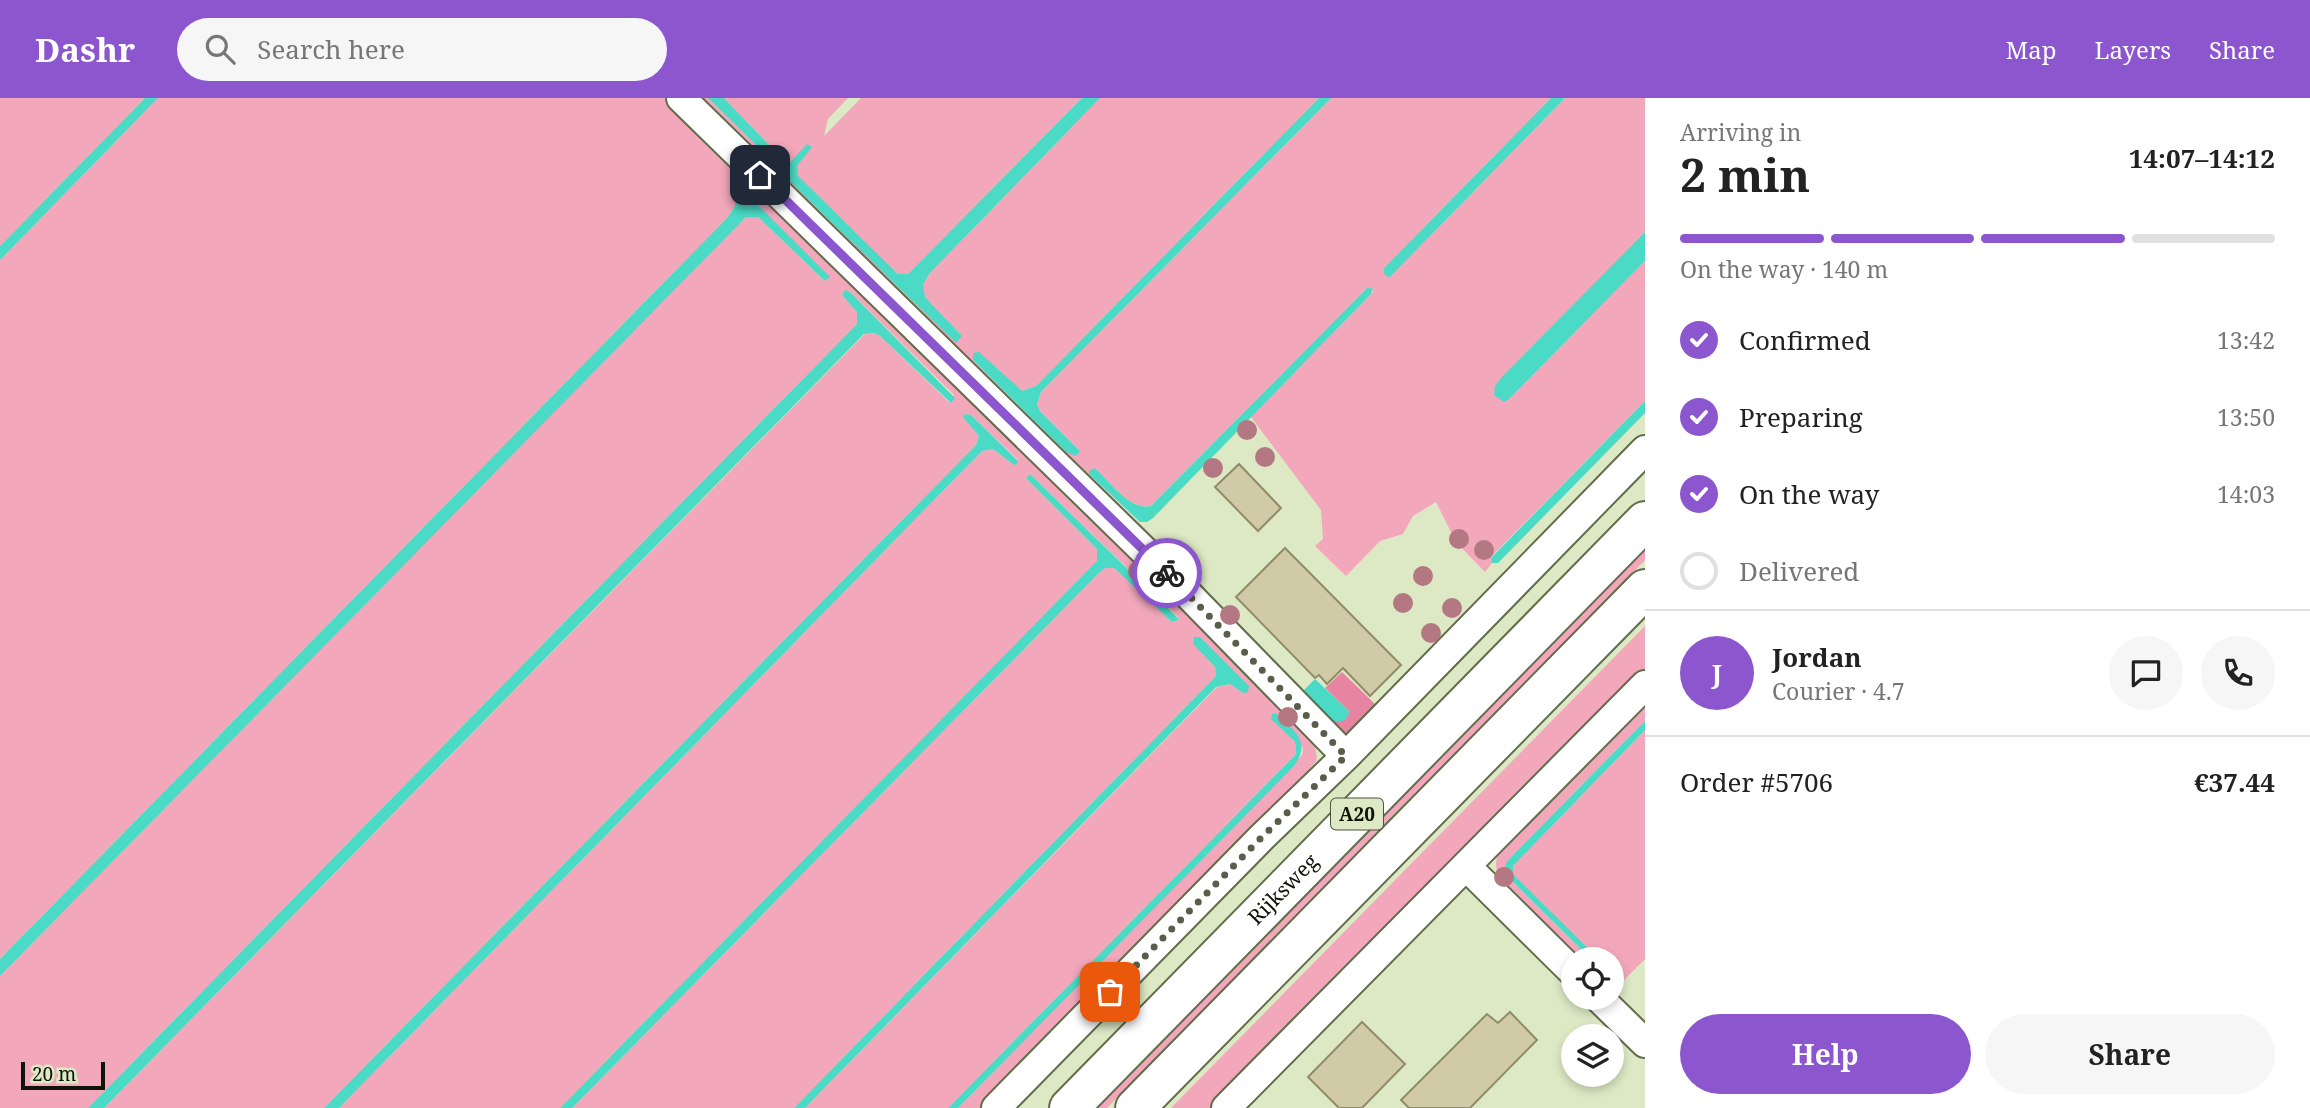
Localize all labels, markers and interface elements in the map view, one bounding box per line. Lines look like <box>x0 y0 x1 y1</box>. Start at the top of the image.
search box <box>177 18 667 81</box>
text: Dashr <box>35 27 135 72</box>
icon: search <box>201 30 239 68</box>
text: Search here <box>257 31 405 67</box>
text: Map <box>2006 33 2057 66</box>
text: Layers <box>2095 33 2171 66</box>
text: Share <box>2209 33 2275 66</box>
text: Arriving in <box>1680 116 1801 148</box>
text: 14:07–14:12 <box>2129 140 2275 176</box>
text: 2 min <box>1680 143 1810 205</box>
pin <box>730 145 790 205</box>
icon: home <box>741 156 779 194</box>
text: On the way · 140 m <box>1680 253 1888 285</box>
icon: check <box>1680 321 1718 359</box>
text: Confirmed <box>1739 322 1871 358</box>
text: 13:42 <box>2217 324 2275 356</box>
icon: check <box>1680 398 1718 436</box>
text: Preparing <box>1739 399 1863 435</box>
text: 13:50 <box>2217 401 2275 433</box>
icon: check <box>1680 475 1718 513</box>
text: On the way <box>1739 476 1879 512</box>
text: 14:03 <box>2217 478 2275 510</box>
courier <box>1132 538 1202 608</box>
text: Delivered <box>1739 553 1859 589</box>
icon: bike <box>1148 554 1186 592</box>
button: chat <box>2109 636 2183 710</box>
button: phone <box>2201 636 2275 710</box>
text: Jordan <box>1772 639 1862 675</box>
text: J <box>1712 655 1722 691</box>
text: Courier · 4.7 <box>1772 675 1905 707</box>
text: Order #5706 <box>1680 764 1833 800</box>
text: €37.44 <box>2194 764 2275 800</box>
road number: A20 <box>1331 799 1383 830</box>
street label: Rijksweg <box>1241 847 1324 931</box>
map controls <box>1561 947 1624 1087</box>
button: locate <box>1561 947 1624 1010</box>
pin <box>1080 962 1140 1022</box>
icon: bag <box>1091 973 1129 1011</box>
button: Help <box>1680 1014 1971 1094</box>
button: Share <box>1985 1014 2275 1094</box>
button: layers <box>1561 1024 1624 1087</box>
scale bar <box>21 1059 105 1091</box>
text: 20 m <box>32 1061 76 1087</box>

